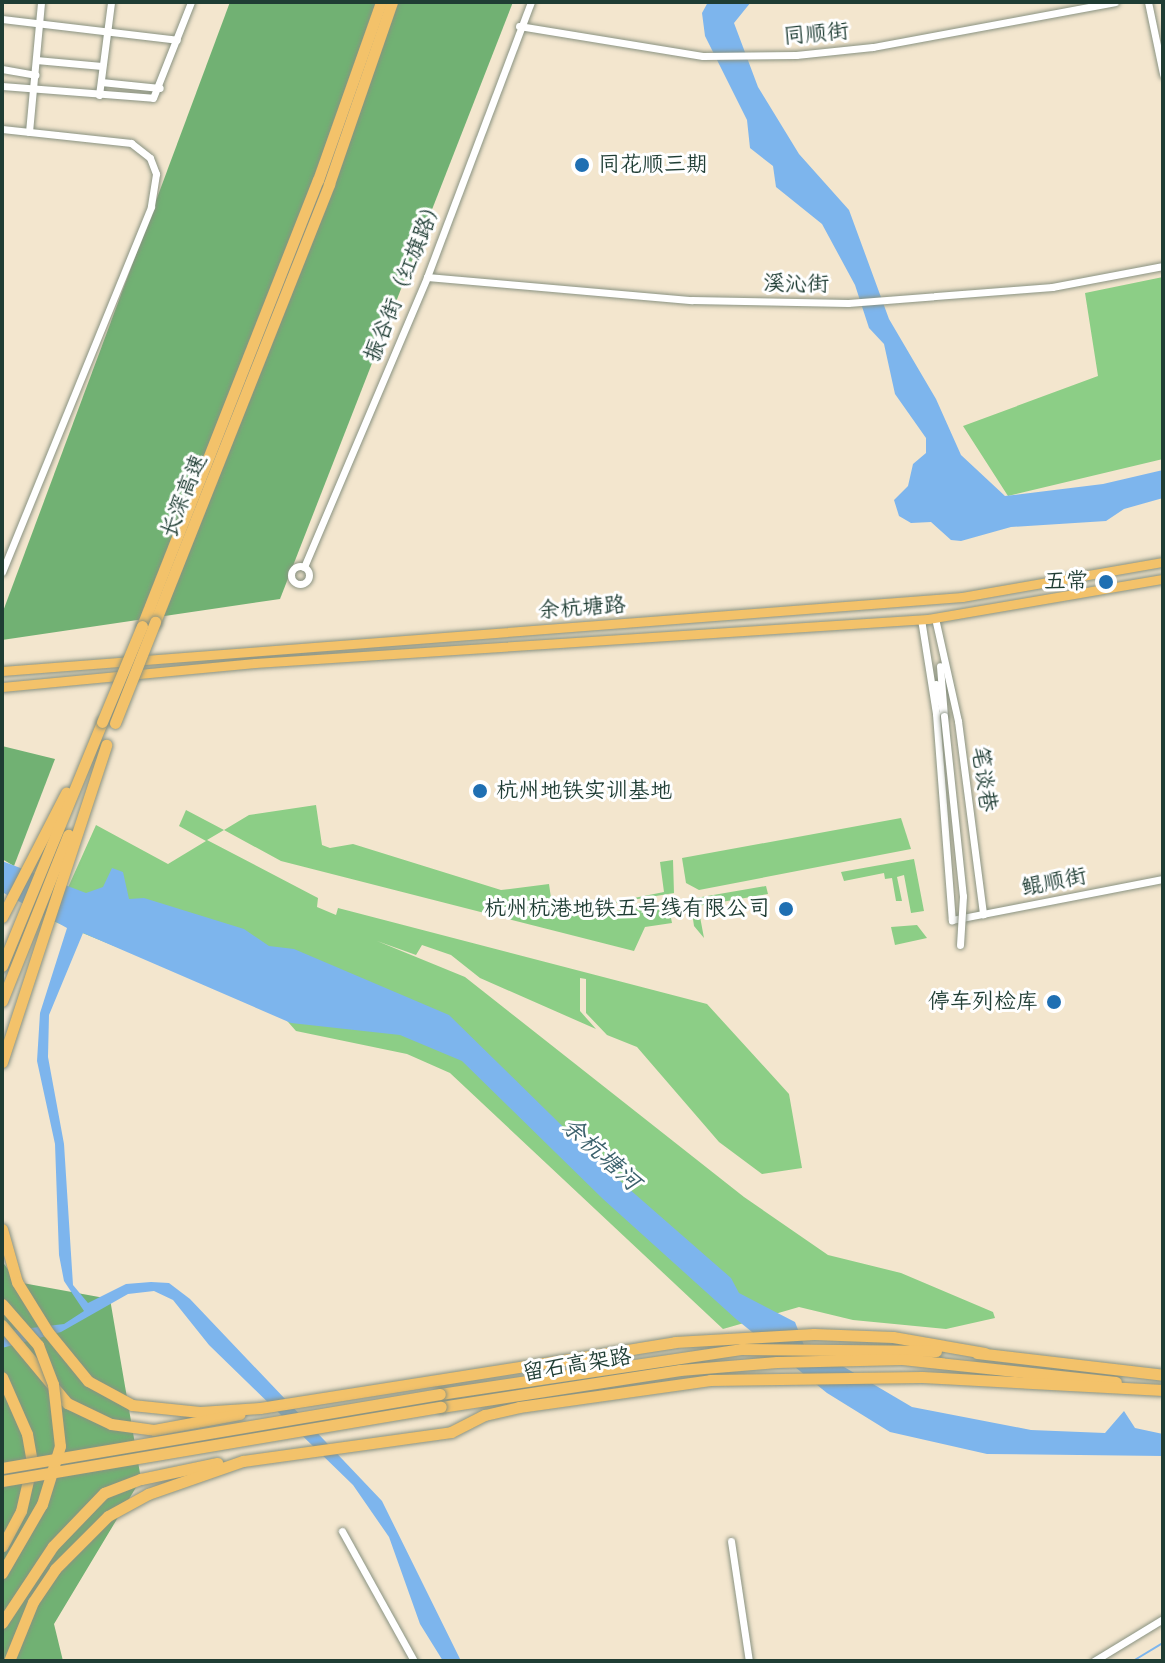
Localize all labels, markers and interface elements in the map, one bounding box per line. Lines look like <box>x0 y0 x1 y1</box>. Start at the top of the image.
street label: 同顺街 <box>782 18 850 50</box>
place label: 同花顺三期 <box>598 152 708 178</box>
marker: 同花顺三期 <box>573 156 591 174</box>
street label: 振谷街（红旗路） <box>359 192 449 366</box>
street label: 溪沁街 <box>763 270 829 298</box>
street label: 长深高速 <box>155 450 213 542</box>
place label: 五常 <box>1044 569 1088 595</box>
marker: 五常 <box>1095 571 1117 593</box>
street label: 余杭塘路 <box>537 592 627 624</box>
street label: 笔谈巷 <box>966 744 1002 814</box>
place label: 杭州地铁实训基地 <box>496 778 672 804</box>
marker: 杭州地铁实训基地 <box>471 782 489 800</box>
street label: 鲲顺街 <box>1019 863 1089 901</box>
place label: 杭州杭港地铁五号线有限公司 <box>484 896 770 922</box>
marker: 杭州杭港地铁五号线有限公司 <box>777 900 795 918</box>
place label: 停车列检库 <box>928 989 1038 1015</box>
marker: 停车列检库 <box>1045 993 1063 1011</box>
water label: 余杭塘河 <box>556 1111 646 1197</box>
street label: 留石高架路 <box>521 1343 633 1387</box>

